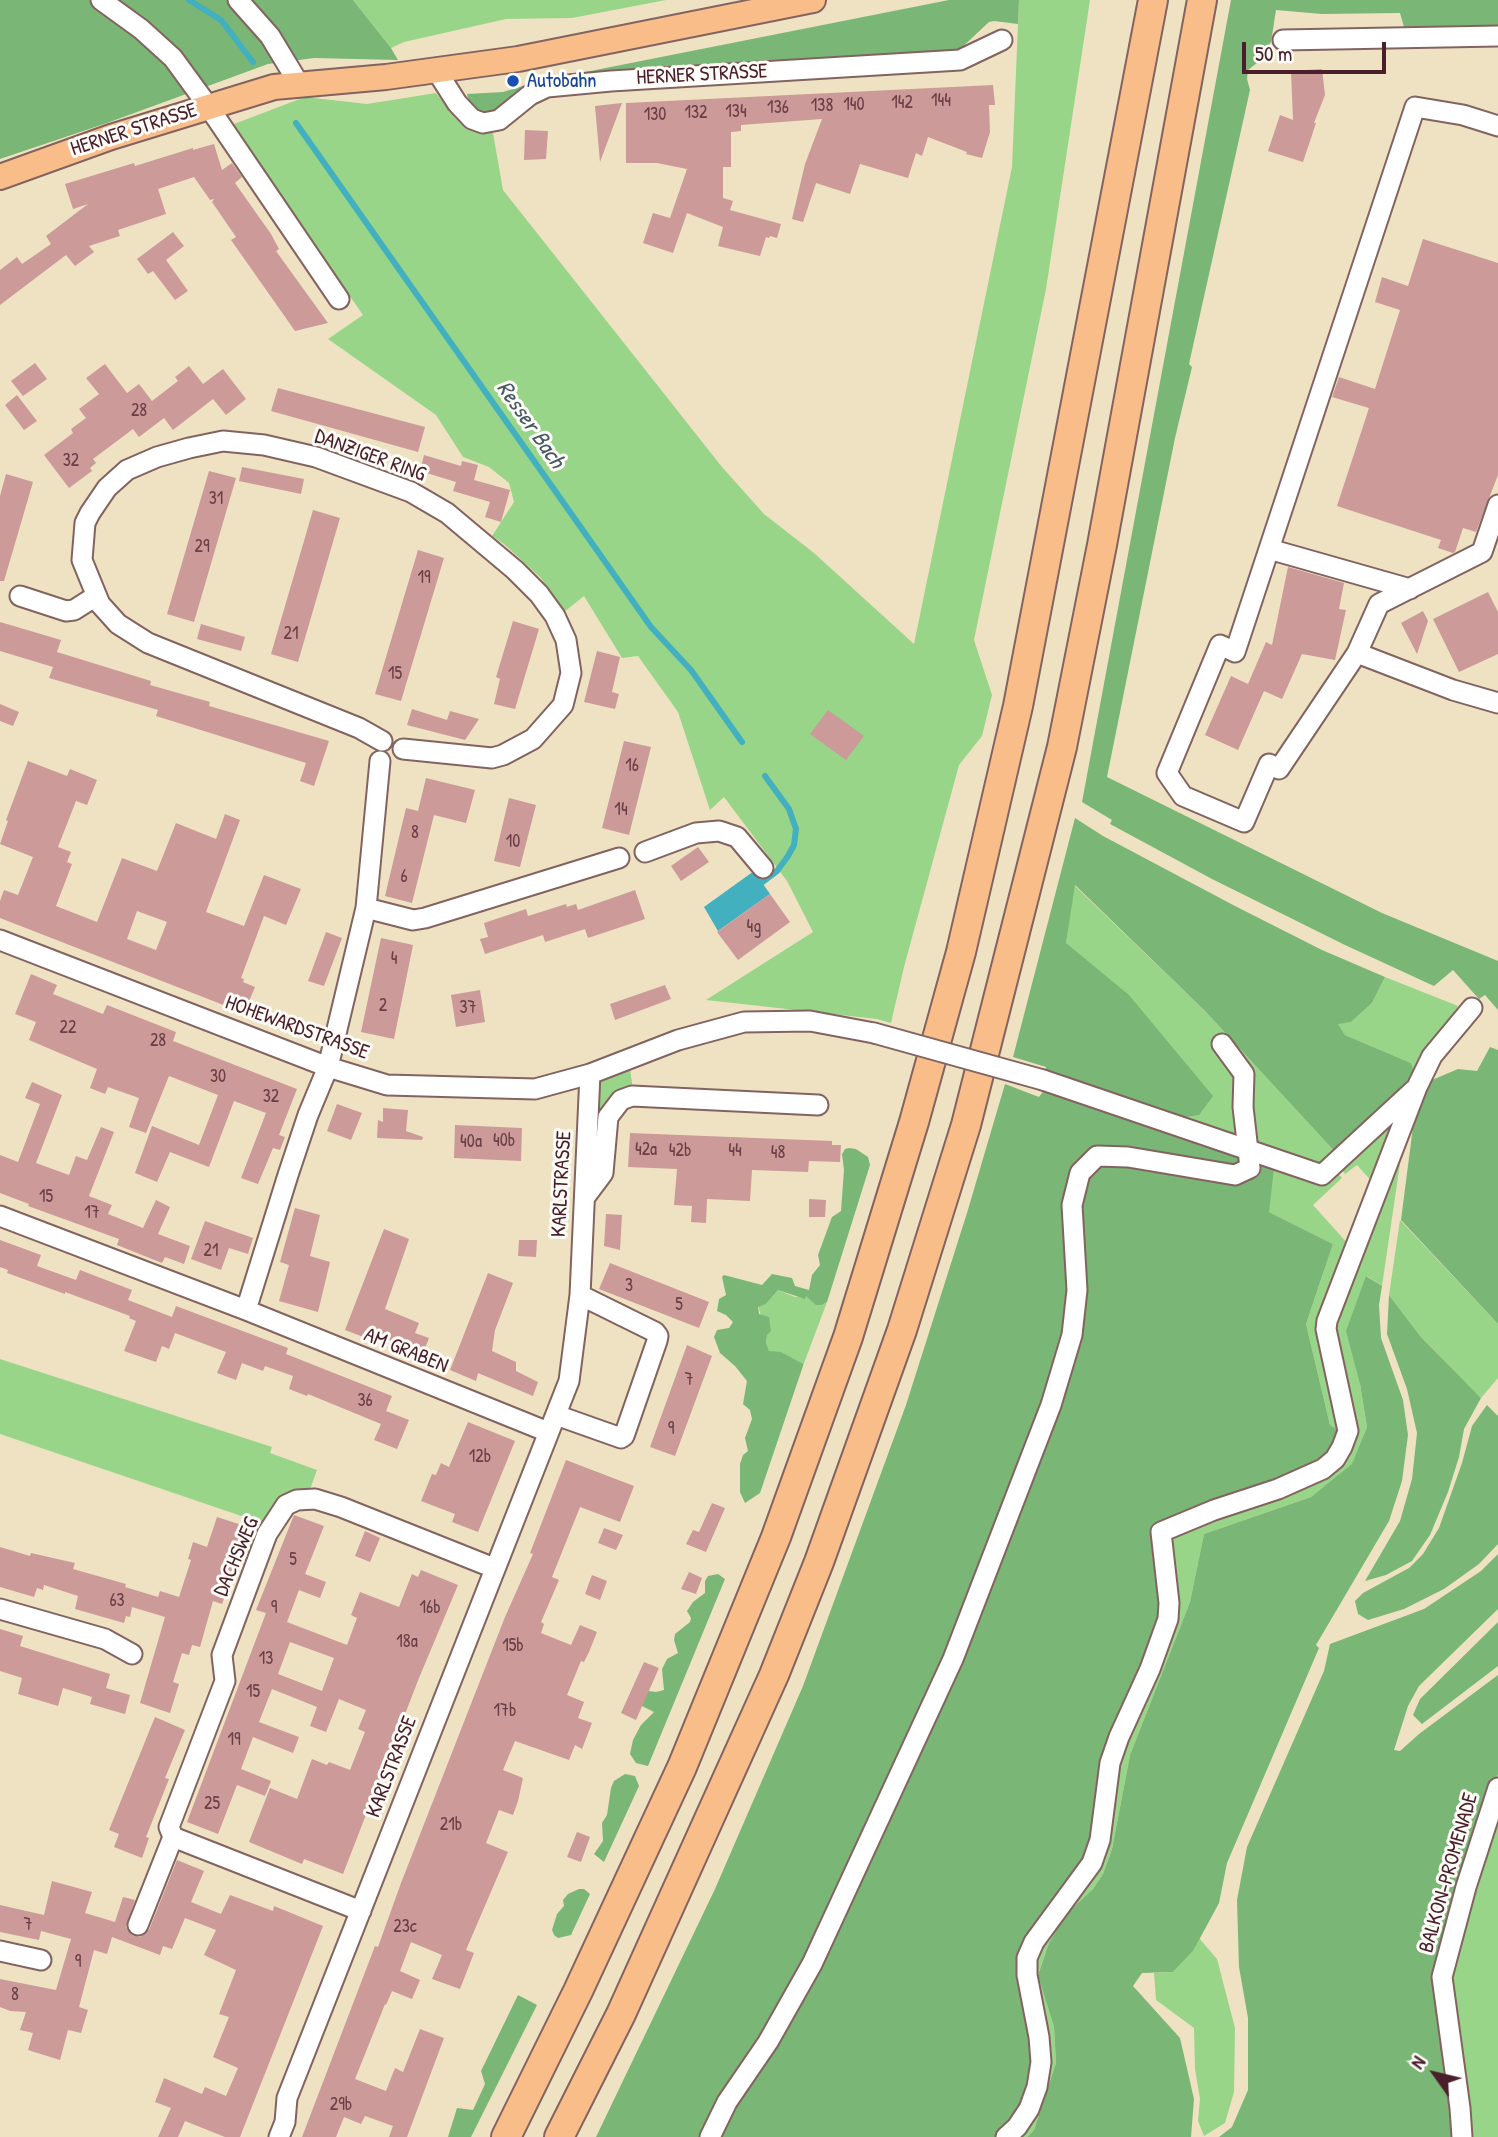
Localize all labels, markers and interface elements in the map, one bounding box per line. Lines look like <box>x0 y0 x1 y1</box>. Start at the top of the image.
scale bar <box>1246 28 1390 72</box>
text: 50 m <box>1255 39 1292 68</box>
street label: HERNER STRASSE <box>636 59 768 91</box>
place label: Autobahn <box>527 68 597 94</box>
marker: Autobahn <box>505 73 521 89</box>
house number: 144 <box>931 90 951 112</box>
house number: 142 <box>891 92 913 114</box>
house number: 140 <box>843 94 865 116</box>
house number: 138 <box>811 95 833 117</box>
house number: 136 <box>767 97 789 119</box>
street label: HERNER STRASSE <box>68 98 200 162</box>
house number: 134 <box>725 101 747 123</box>
house number: 132 <box>684 102 708 124</box>
house number: 130 <box>644 104 666 126</box>
water label: Resser Bach <box>490 376 570 474</box>
house number: 28 <box>131 400 147 422</box>
street label: DANZIGER RING <box>311 424 429 488</box>
house number: 32 <box>63 450 79 472</box>
house number: 31 <box>209 488 223 510</box>
house number: 29 <box>194 536 210 558</box>
house number: 19 <box>417 567 431 589</box>
house number: 21 <box>284 623 298 645</box>
house number: 15 <box>388 663 402 685</box>
house number: 16 <box>625 755 639 777</box>
house number: 14 <box>614 799 628 821</box>
house number: 8 <box>411 822 419 844</box>
house number: 10 <box>506 831 520 853</box>
house number: 6 <box>400 866 408 888</box>
house number: 4g <box>747 916 761 938</box>
house number: 4 <box>391 948 397 970</box>
street label: HOHEWARDSTRASSE <box>222 990 372 1066</box>
house number: 2 <box>379 995 387 1017</box>
house number: 37 <box>460 997 476 1019</box>
house number: 22 <box>60 1017 76 1039</box>
house number: 28 <box>150 1030 166 1052</box>
house number: 30 <box>210 1066 226 1088</box>
house number: 32 <box>263 1086 279 1108</box>
house number: 40b <box>493 1130 515 1152</box>
street label: KARLSTRASSE <box>547 1130 577 1238</box>
house number: 40a <box>460 1131 482 1153</box>
house number: 42a <box>635 1139 657 1161</box>
house number: 42b <box>669 1140 691 1162</box>
house number: 44 <box>728 1140 742 1162</box>
house number: 48 <box>771 1142 785 1164</box>
house number: 15 <box>39 1186 53 1208</box>
house number: 17 <box>84 1202 100 1224</box>
house number: 21 <box>204 1240 218 1262</box>
house number: 3 <box>625 1275 633 1297</box>
house number: 5 <box>675 1294 683 1316</box>
street label: AM GRABEN <box>360 1323 452 1379</box>
house number: 7 <box>685 1369 693 1391</box>
house number: 36 <box>357 1390 373 1412</box>
house number: 9 <box>668 1418 674 1440</box>
house number: 12b <box>469 1446 491 1468</box>
street label: DACHSWEG <box>209 1514 265 1600</box>
house number: 5 <box>289 1549 297 1571</box>
house number: 63 <box>109 1590 125 1612</box>
house number: 9 <box>271 1597 277 1619</box>
house number: 16b <box>419 1597 441 1619</box>
house number: 18a <box>396 1631 418 1653</box>
house number: 15b <box>502 1635 524 1657</box>
house number: 13 <box>259 1648 273 1670</box>
house number: 15 <box>246 1681 260 1703</box>
house number: 17b <box>494 1700 516 1722</box>
street label: KARLSTRASSE <box>361 1713 423 1821</box>
house number: 19 <box>227 1729 241 1751</box>
street label: BALKON-PROMENADE <box>1414 1790 1484 1956</box>
house number: 25 <box>204 1793 220 1815</box>
house number: 21b <box>440 1814 462 1836</box>
house number: 7 <box>24 1914 32 1936</box>
house number: 23c <box>393 1916 417 1938</box>
house number: 9 <box>75 1951 81 1973</box>
house number: 8 <box>11 1984 19 2006</box>
north arrow <box>1400 2039 1470 2109</box>
text: N <box>1404 2051 1431 2074</box>
house number: 29b <box>330 2094 352 2116</box>

